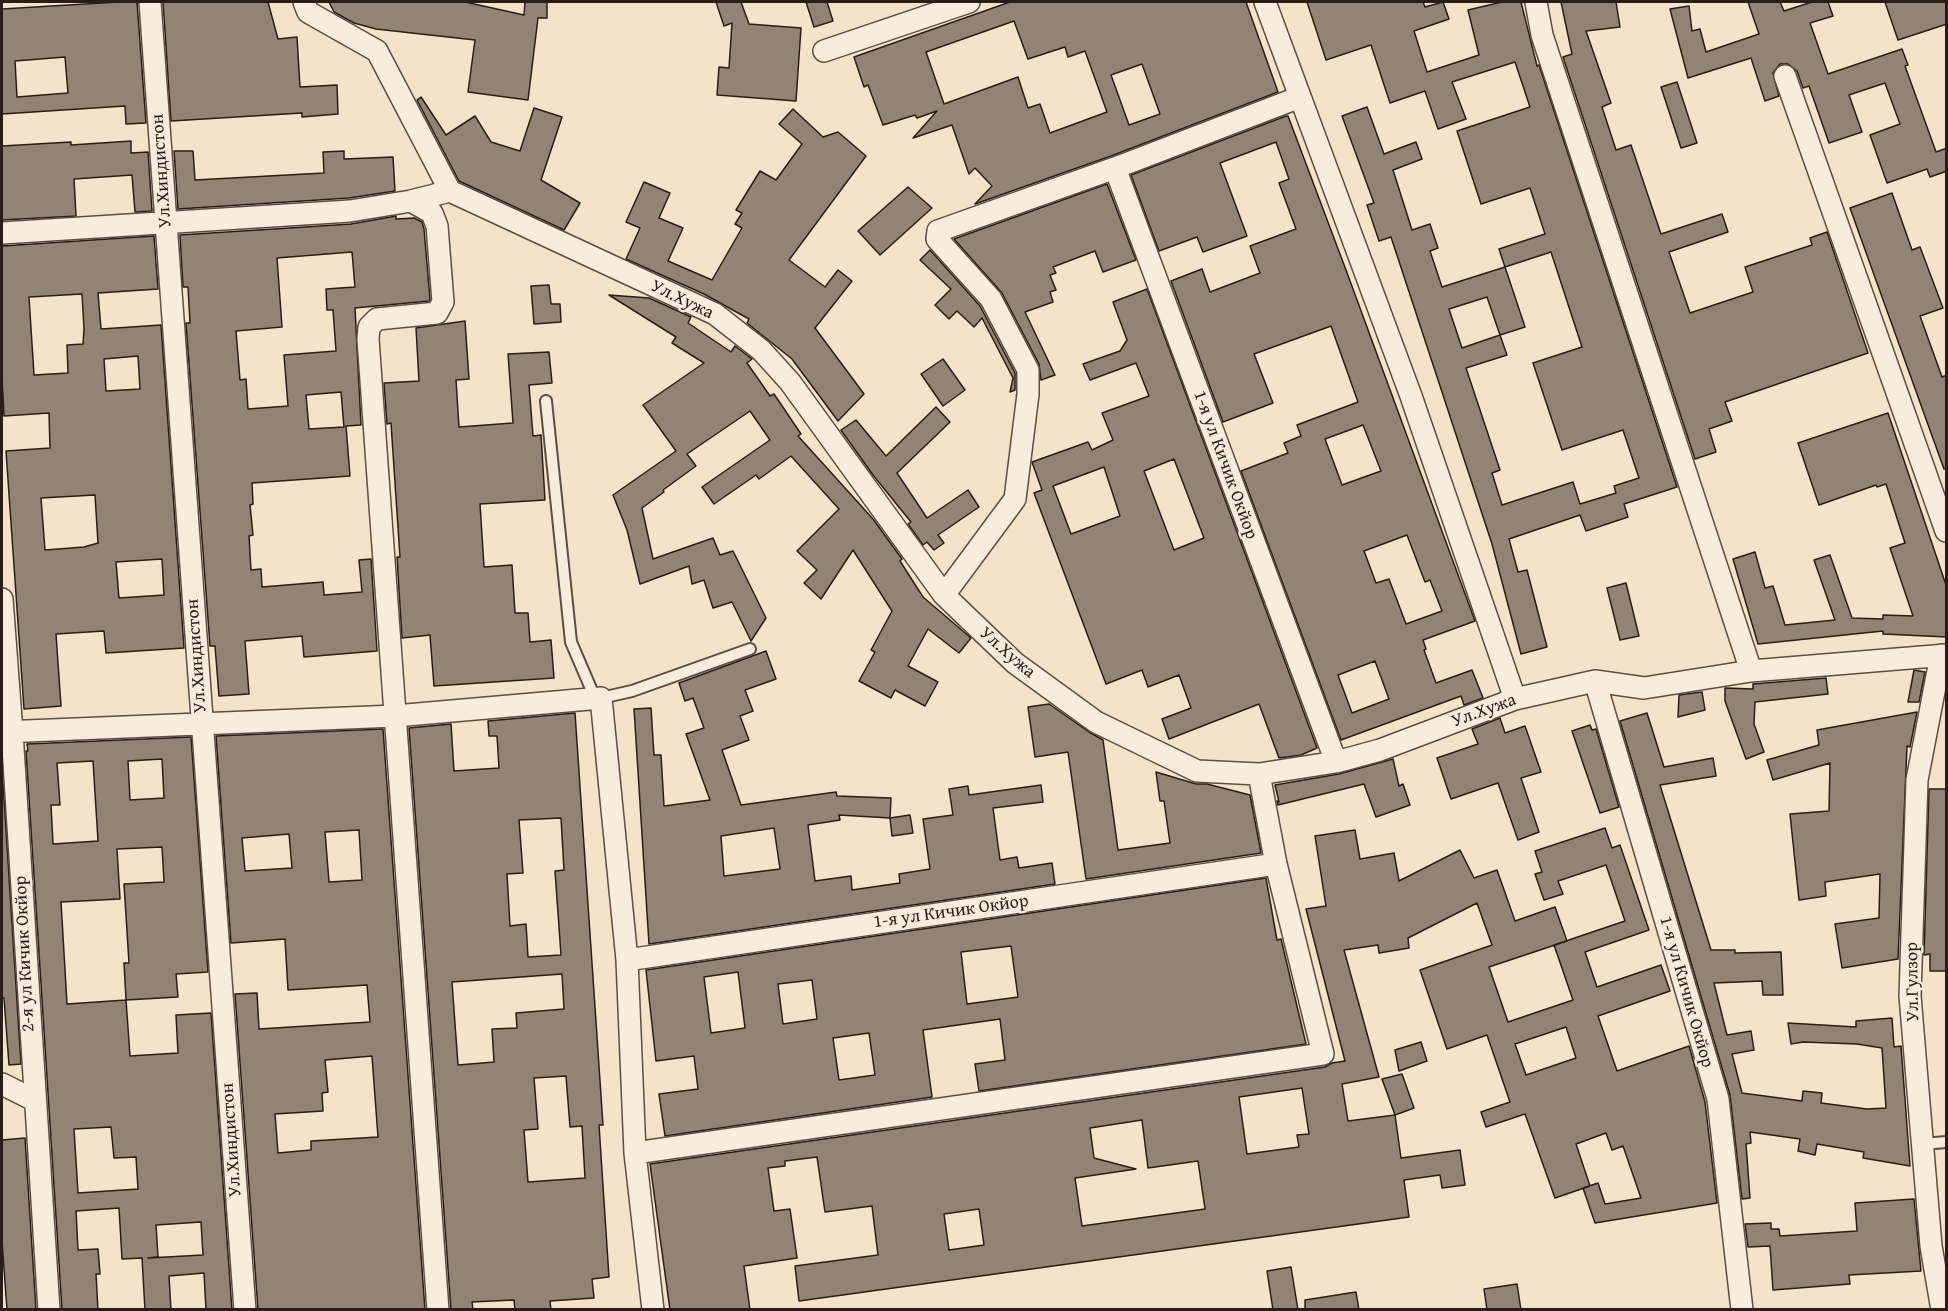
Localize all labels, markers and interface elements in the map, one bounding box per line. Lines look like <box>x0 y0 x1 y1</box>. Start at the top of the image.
street label: Ул.Хиндистон <box>147 113 177 229</box>
street label: Ул.Хужа <box>647 276 717 324</box>
street label: 1-я ул Кичик Окйор <box>1188 388 1262 542</box>
street label: Ул.Хиндистон <box>182 598 212 714</box>
street label: Ул.Хужа <box>975 623 1039 683</box>
street label: Ул.Хужа <box>1449 689 1519 733</box>
street label: 2-я ул Кичик Окйор <box>10 875 40 1033</box>
street label: 1-я ул Кичик Окйор <box>872 890 1030 934</box>
street label: 1-я ул Кичик Окйор <box>1654 914 1718 1070</box>
street label: Ул.Гулзор <box>1902 942 1924 1022</box>
street label: Ул.Хиндистон <box>217 1082 247 1198</box>

